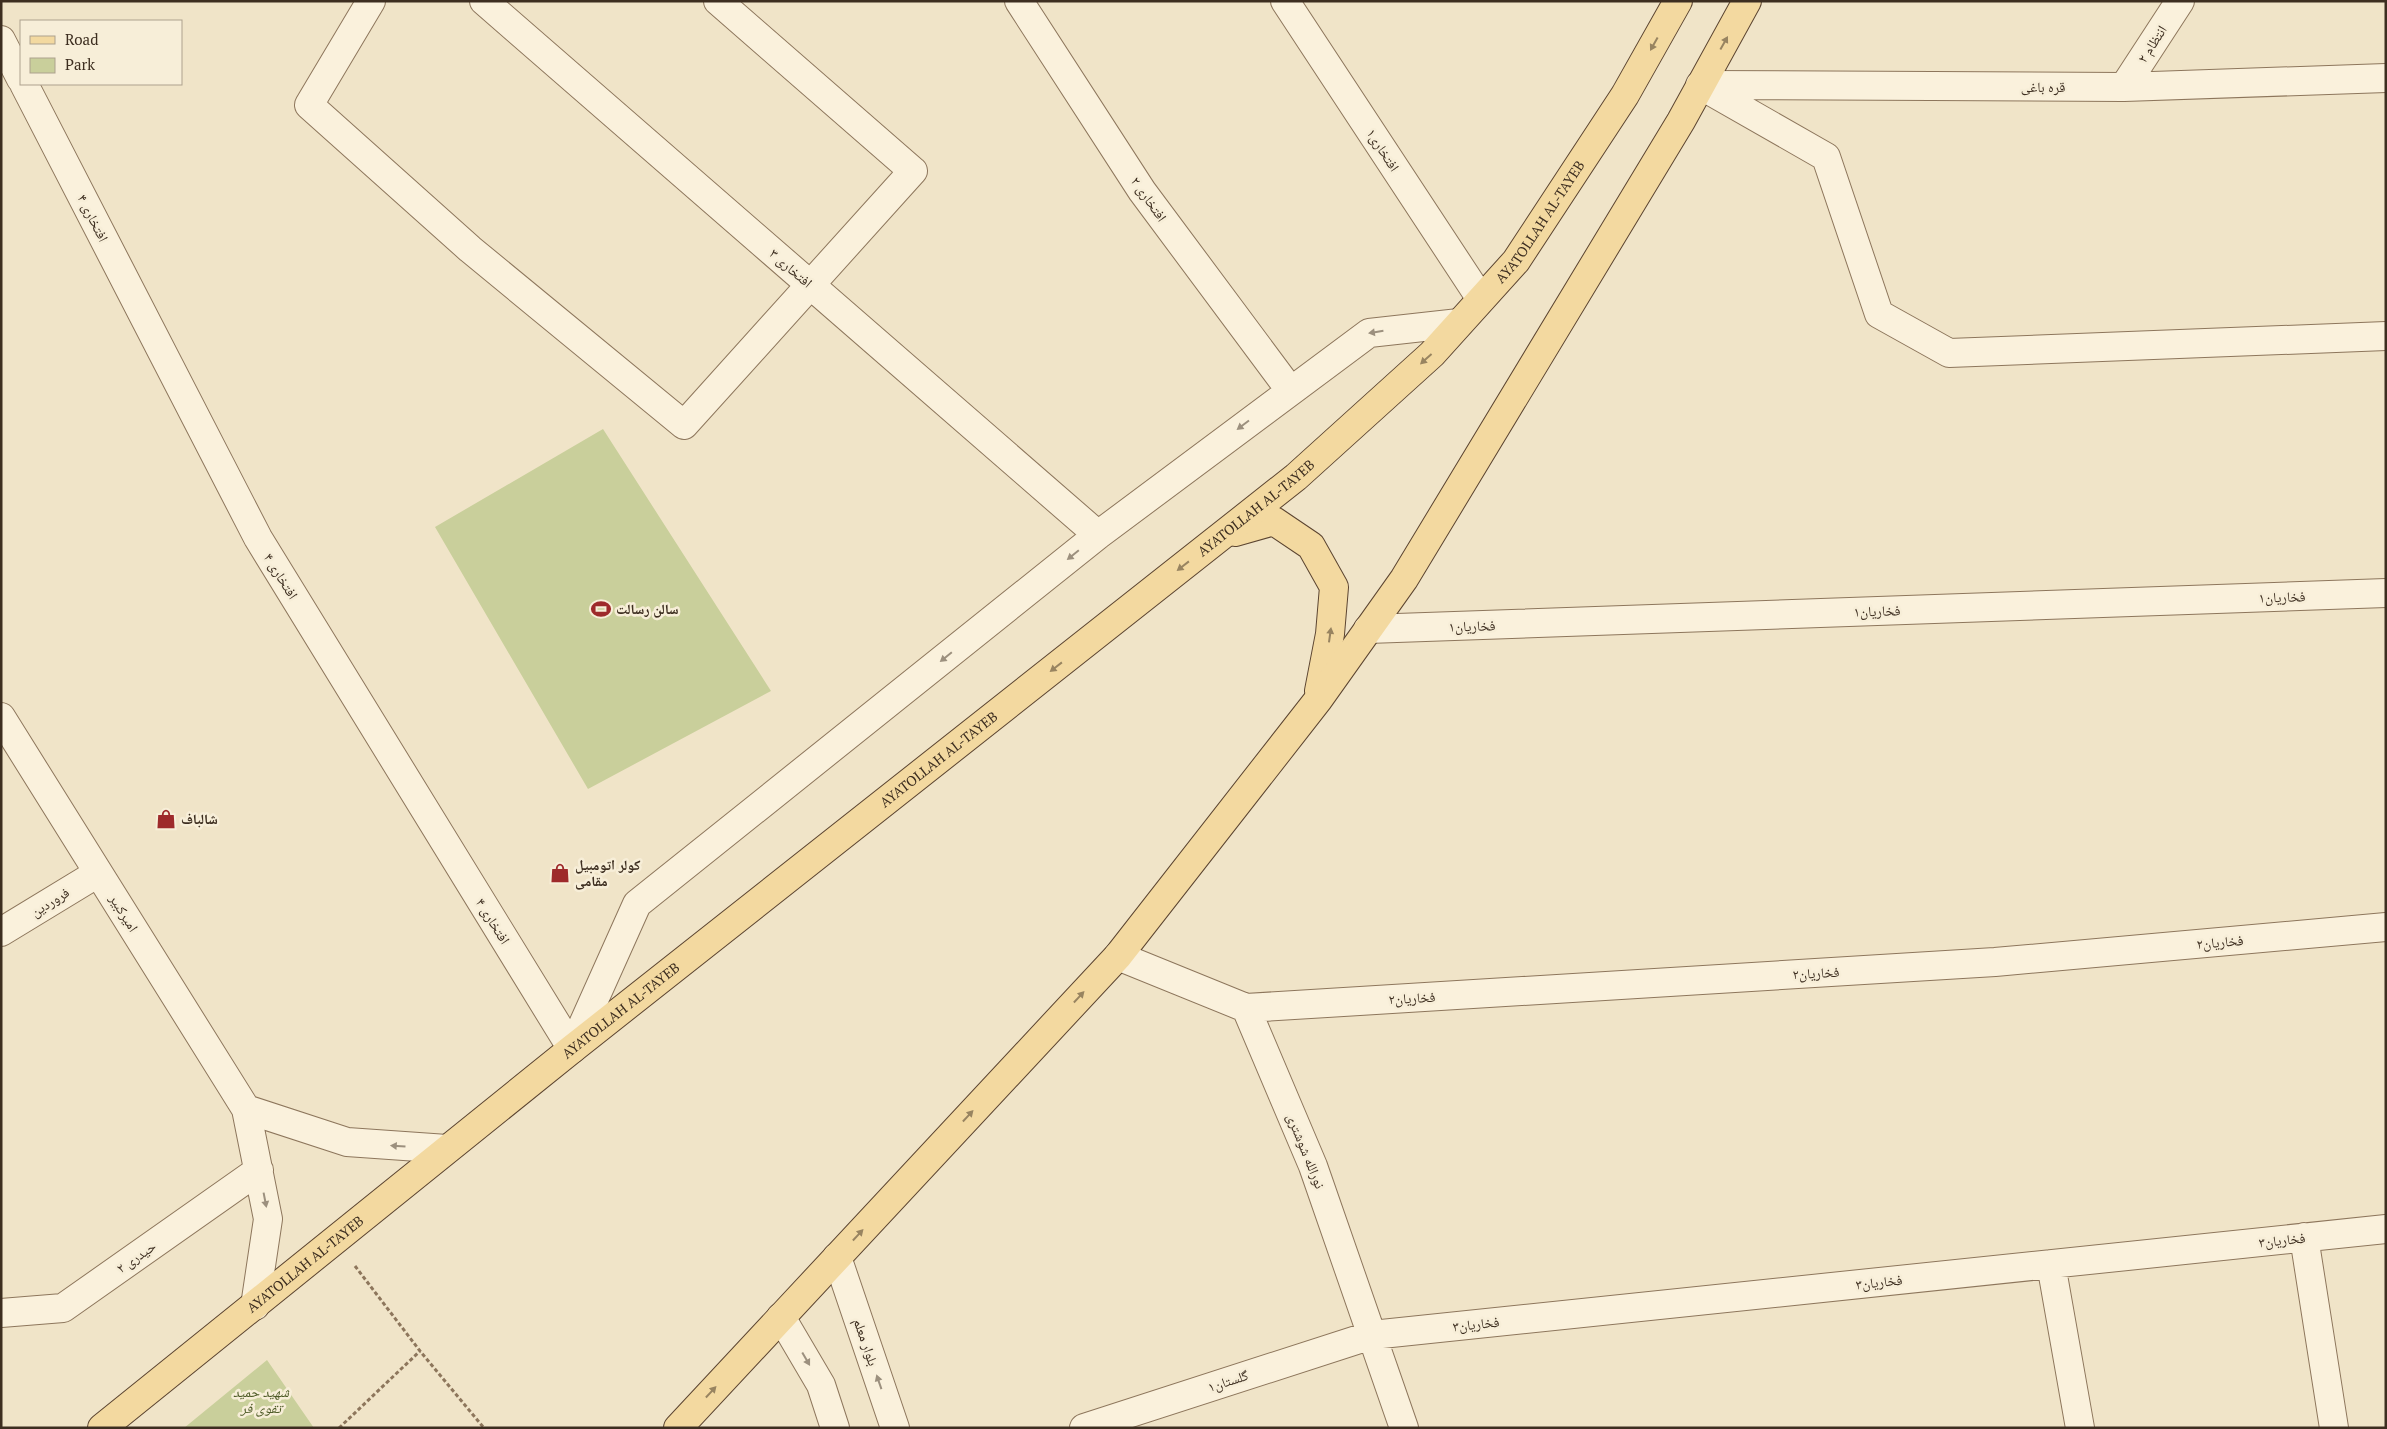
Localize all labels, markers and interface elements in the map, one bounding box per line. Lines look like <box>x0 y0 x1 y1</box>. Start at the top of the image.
legend <box>20 20 182 85</box>
street label: انتظام ۲ <box>2132 21 2172 67</box>
text: Road <box>65 29 98 49</box>
one-way arrow <box>1650 36 1658 51</box>
one-way arrow <box>1719 37 1728 50</box>
text: Park <box>65 54 95 74</box>
street label: قره باغی <box>2021 77 2065 96</box>
street label: افتخاری۱ <box>1363 125 1404 175</box>
street label: AYATOLLAH AL-TAYEB <box>1491 157 1589 287</box>
street label: افتخاری ۲ <box>1127 172 1172 225</box>
street label: افتخاری ۴ <box>73 191 113 245</box>
street label: افتخاری ۳ <box>766 244 817 291</box>
one-way arrow <box>1367 329 1383 337</box>
one-way arrow <box>1421 353 1433 365</box>
one-way arrow <box>1236 420 1250 430</box>
street label: AYATOLLAH AL-TAYEB <box>1193 455 1318 560</box>
street label: افتخاری ۴ <box>260 549 303 602</box>
one-way arrow <box>1066 550 1079 561</box>
one-way arrow <box>1177 561 1190 572</box>
street label: فخاریان۱ <box>2258 586 2306 607</box>
sports icon: سالن رسالت <box>590 598 612 620</box>
place label: سالن رسالت <box>616 599 679 618</box>
street label: فخاریان۱ <box>1853 600 1901 621</box>
street label: فخاریان۱ <box>1448 615 1496 636</box>
one-way arrow <box>1326 627 1334 643</box>
one-way arrow <box>940 651 953 662</box>
one-way arrow <box>1050 662 1063 673</box>
street label: AYATOLLAH AL-TAYEB <box>875 707 1001 811</box>
shop icon: شالباف <box>155 808 177 830</box>
place label: شالباف <box>181 809 218 828</box>
place label: کولر اتومبیل مقامی <box>575 855 640 890</box>
shop icon: کولر اتومبیل مقامی <box>549 862 571 884</box>
street label: فروردین <box>27 882 73 921</box>
street label: امیرکبیر <box>105 889 143 935</box>
street label: افتخاری ۴ <box>472 894 515 947</box>
street label: فخاریان۲ <box>2196 930 2244 953</box>
street label: AYATOLLAH AL-TAYEB <box>558 958 683 1062</box>
street label: فخاریان۲ <box>1792 962 1840 983</box>
street label: فخاریان۲ <box>1388 987 1436 1008</box>
one-way arrow <box>1073 992 1085 1004</box>
one-way arrow <box>963 1110 974 1123</box>
street label: نورالله شوشتری <box>1283 1110 1330 1191</box>
one-way arrow <box>390 1141 406 1149</box>
one-way arrow <box>261 1192 269 1208</box>
street label: AYATOLLAH AL-TAYEB <box>242 1211 367 1317</box>
street label: فخاریان۳ <box>2258 1228 2306 1251</box>
one-way arrow <box>852 1229 864 1241</box>
street label: حیدری ۲ <box>112 1236 159 1277</box>
street label: فخاریان۳ <box>1855 1270 1903 1293</box>
street label: فخاریان۳ <box>1452 1312 1500 1335</box>
street label: بلوار معلم <box>849 1316 883 1369</box>
one-way arrow <box>801 1352 810 1365</box>
street label: گلستان۱ <box>1205 1365 1251 1396</box>
one-way arrow <box>875 1374 882 1389</box>
park label: شهید حمید تقوی فر <box>233 1382 290 1417</box>
one-way arrow <box>705 1386 717 1398</box>

